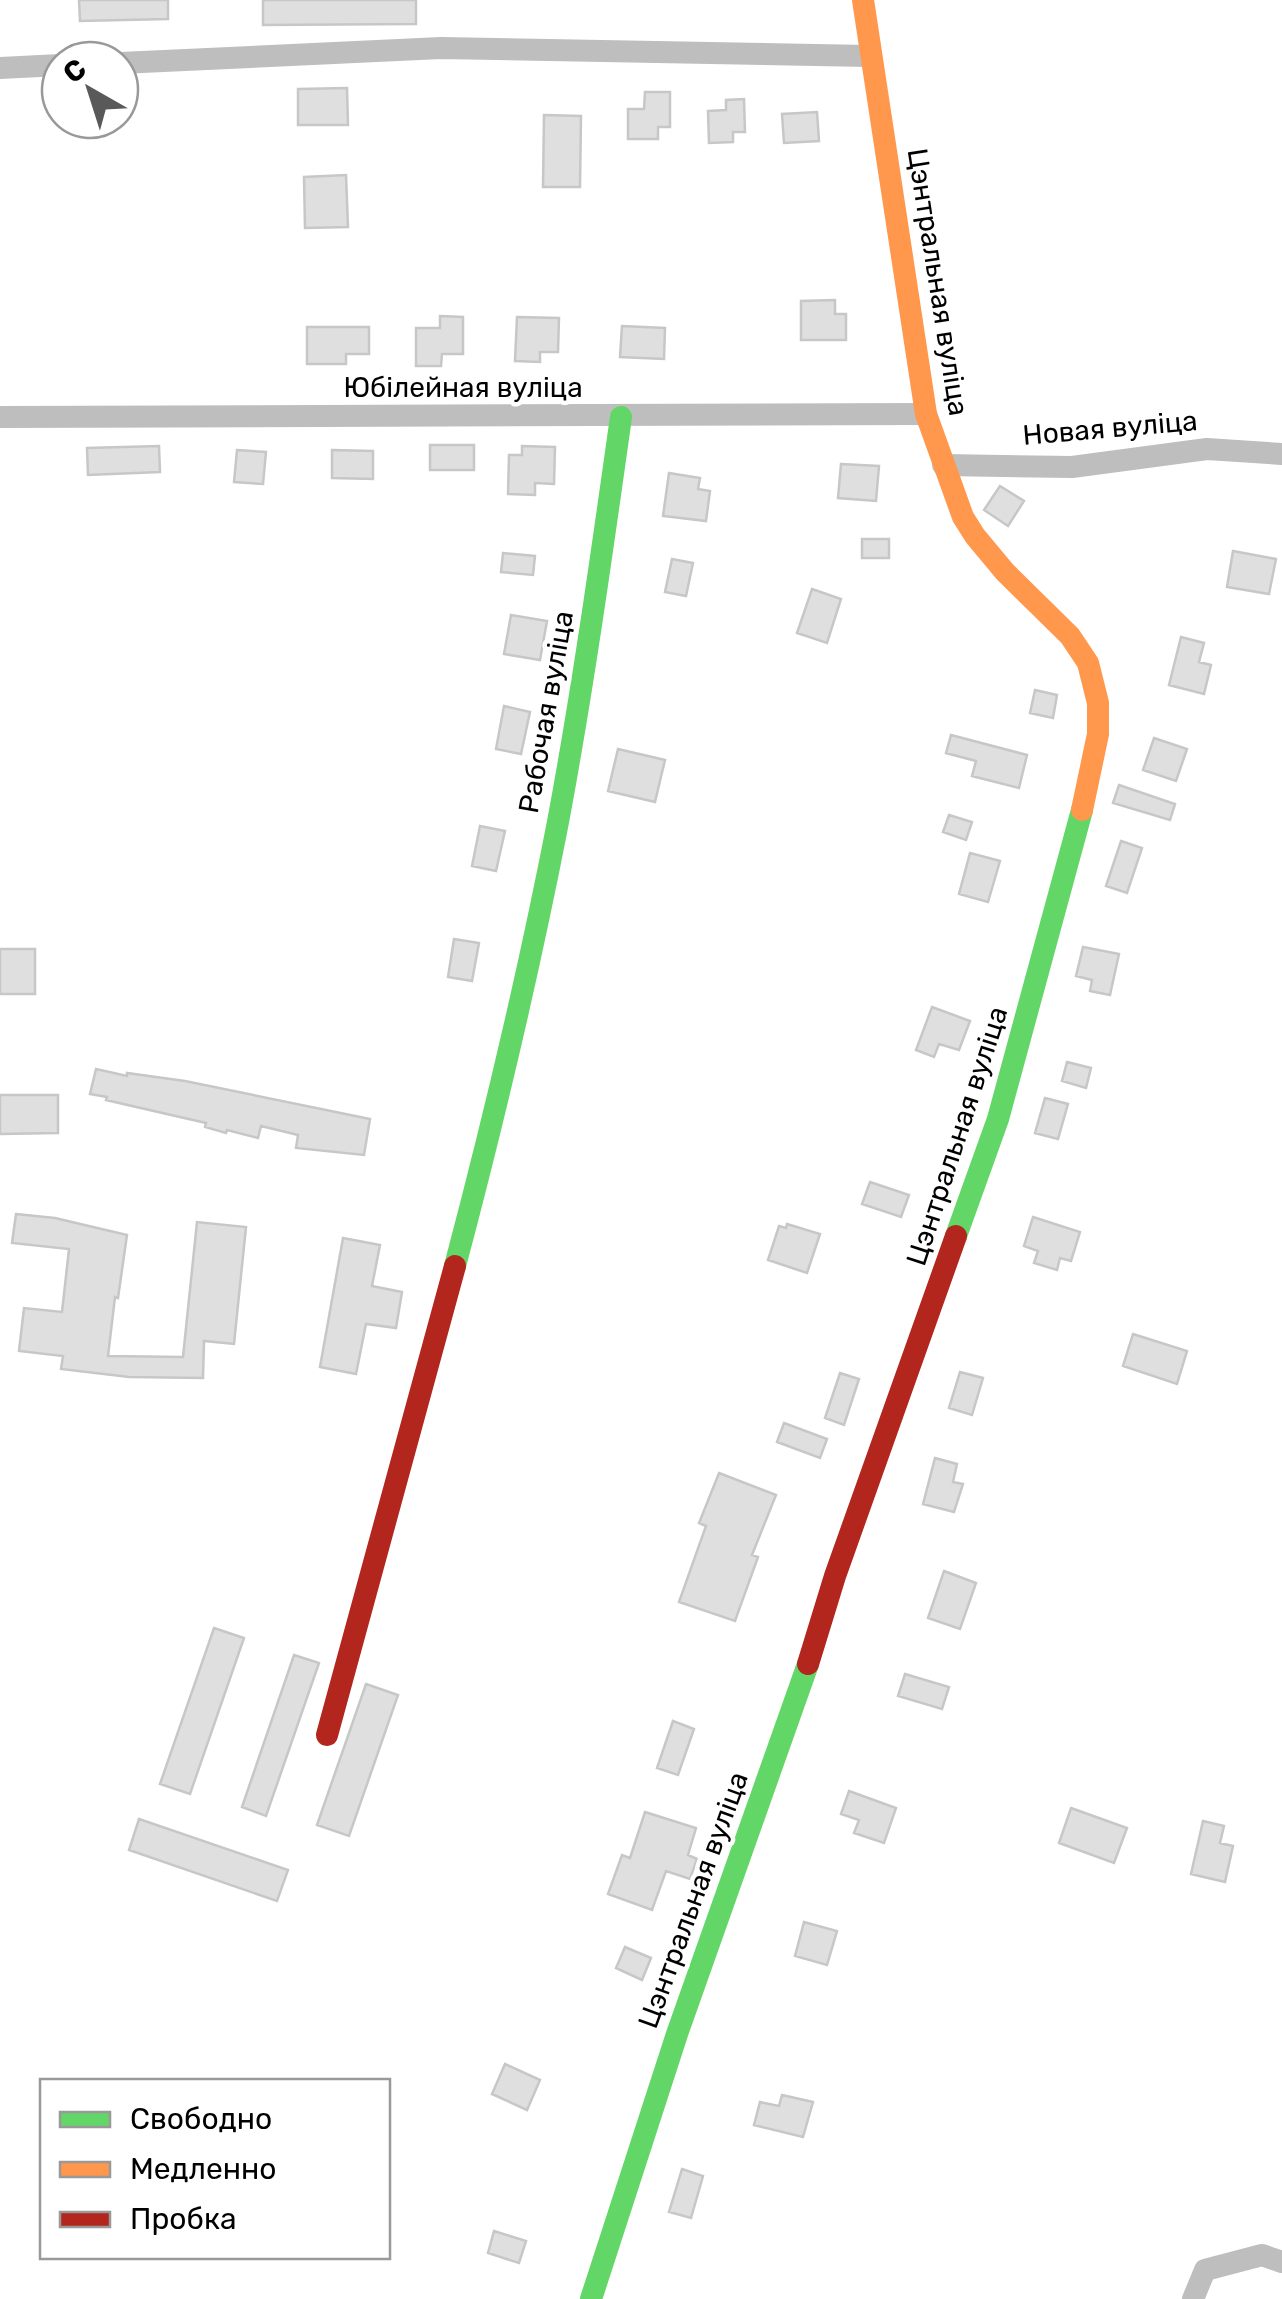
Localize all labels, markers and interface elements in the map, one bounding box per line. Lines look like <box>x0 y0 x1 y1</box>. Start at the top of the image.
north arrow <box>40 40 140 140</box>
text: С <box>57 52 93 90</box>
street label: Цэнтральная вуліца <box>901 146 975 418</box>
street label: Юбілейная вуліца <box>343 371 583 404</box>
street label: Новая вуліца <box>1021 404 1199 452</box>
street label: Рабочая вуліца <box>512 608 580 816</box>
street label: Цэнтральная вуліца <box>900 1002 1014 1270</box>
street label: Цэнтральная вуліца <box>631 1767 755 2033</box>
legend <box>40 2079 390 2259</box>
text: Свободно <box>130 2101 272 2137</box>
text: Медленно <box>130 2151 277 2187</box>
text: Пробка <box>130 2201 237 2237</box>

